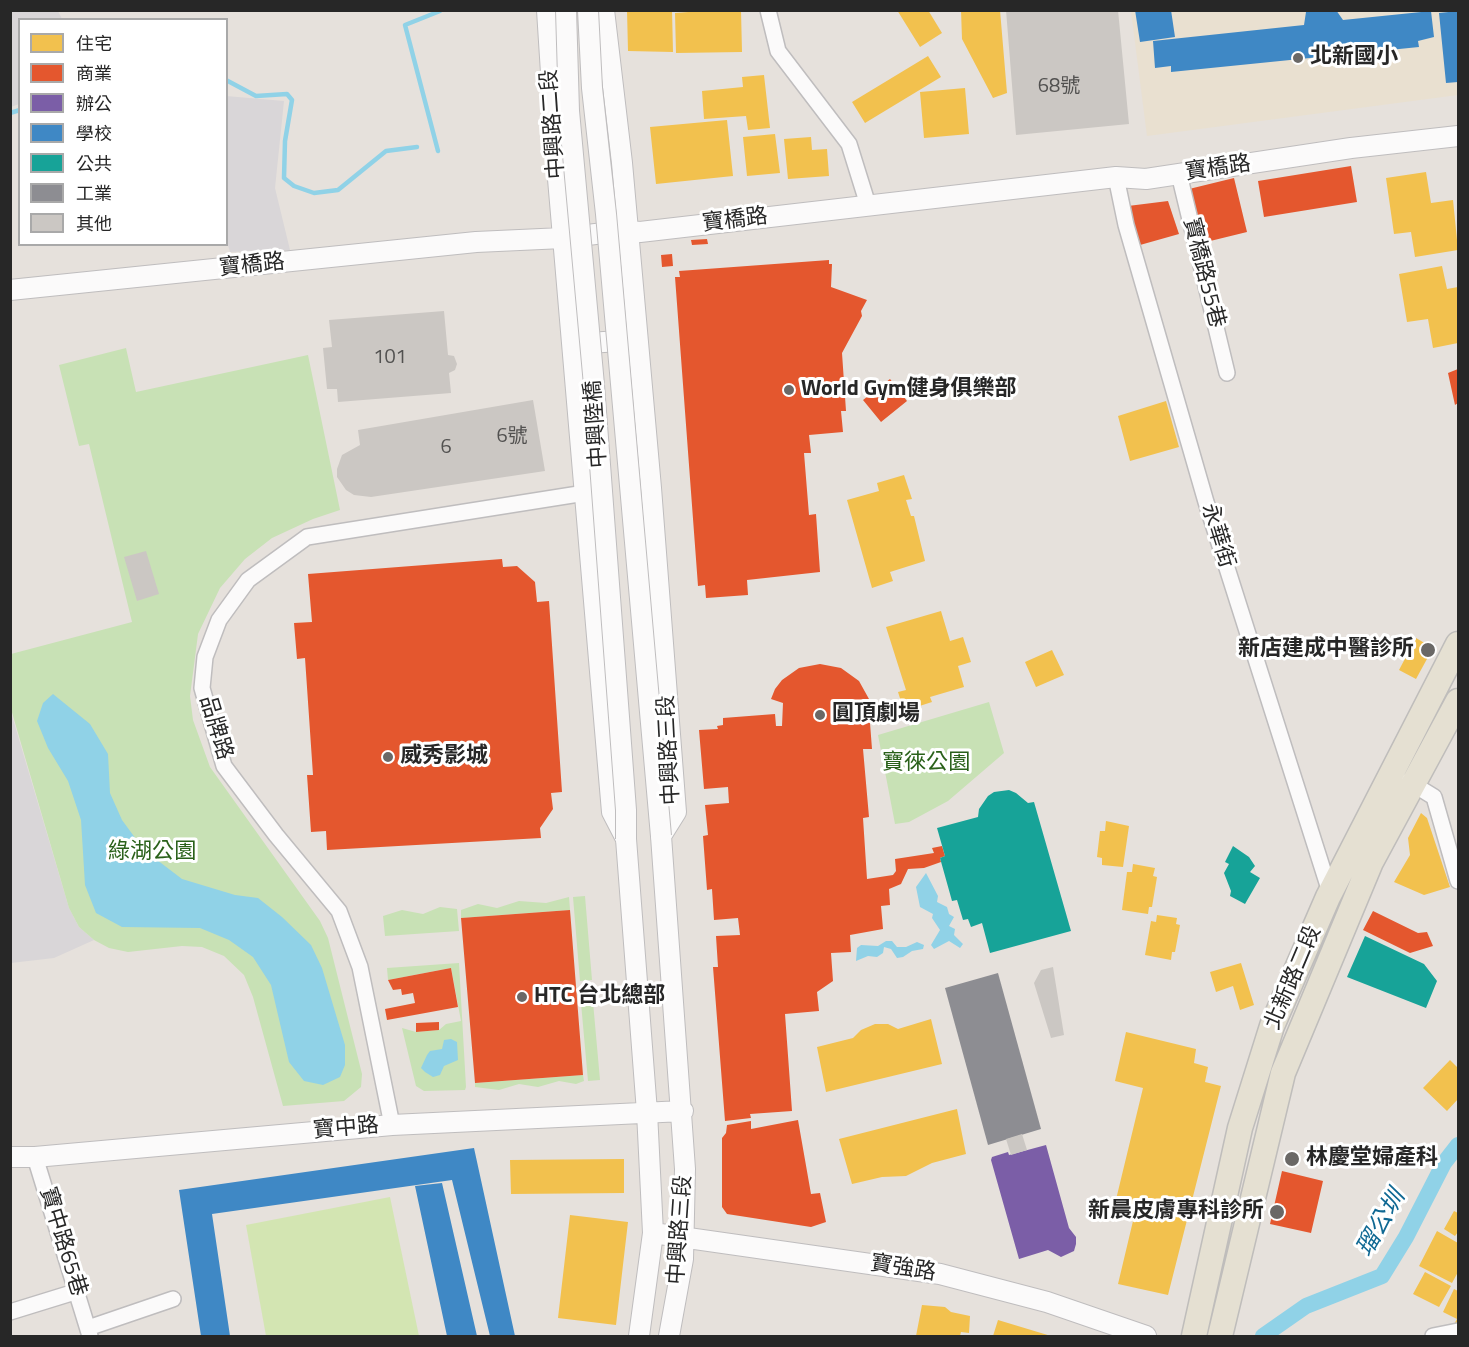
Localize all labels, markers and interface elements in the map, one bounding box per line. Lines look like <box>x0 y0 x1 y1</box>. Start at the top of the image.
legend <box>18 18 228 246</box>
text: 住宅 <box>76 30 112 57</box>
place label: 北新國小 <box>1310 45 1398 71</box>
marker: 北新國小 <box>1291 51 1305 65</box>
text: 商業 <box>76 60 112 87</box>
street label: 中興路二段 <box>537 68 571 180</box>
house number: 68號 <box>1038 75 1080 99</box>
text: 辦公 <box>76 90 112 117</box>
text: 學校 <box>76 120 112 147</box>
text: 公共 <box>76 150 112 177</box>
street label: 寶橋路 <box>1183 151 1253 187</box>
text: 工業 <box>76 180 112 207</box>
street label: 寶橋路 <box>701 204 769 238</box>
text: 其他 <box>76 210 112 237</box>
street label: 寶橋路55巷 <box>1177 215 1229 331</box>
street label: 寶橋路 <box>218 249 286 283</box>
house number: 101 <box>373 346 407 370</box>
place label: World Gym健身俱樂部 <box>801 377 1017 403</box>
street label: 中興陸橋 <box>581 379 613 469</box>
marker: World Gym健身俱樂部 <box>782 383 796 397</box>
house number: 6號 <box>496 425 528 449</box>
house number: 6 <box>440 436 452 460</box>
street label: 永華街 <box>1195 501 1239 571</box>
place label: 新店建成中醫診所 <box>1238 637 1414 663</box>
marker: 新店建成中醫診所 <box>1419 641 1437 659</box>
street label: 品牌路 <box>193 693 237 763</box>
street label: 中興路三段 <box>654 694 686 806</box>
place label: 圓頂劇場 <box>832 702 920 728</box>
marker: 圓頂劇場 <box>813 708 827 722</box>
place label: 威秀影城 <box>400 744 488 770</box>
marker: 威秀影城 <box>381 750 395 764</box>
park label: 寶徠公園 <box>882 751 970 777</box>
park label: 綠湖公園 <box>108 840 196 866</box>
street label: 北新路二段 <box>1260 922 1328 1034</box>
place label: HTC 台北總部 <box>534 984 665 1010</box>
marker: HTC 台北總部 <box>515 990 529 1004</box>
street label: 寶中路 <box>312 1113 380 1145</box>
place label: 林慶堂婦產科 <box>1306 1146 1438 1172</box>
marker: 林慶堂婦產科 <box>1283 1150 1301 1168</box>
street label: 中興路三段 <box>664 1174 698 1286</box>
street label: 寶中路65巷 <box>33 1184 91 1300</box>
water label: 瑠公圳 <box>1352 1186 1412 1262</box>
place label: 新晨皮膚專科診所 <box>1088 1199 1264 1225</box>
marker: 新晨皮膚專科診所 <box>1268 1203 1286 1221</box>
street label: 寶強路 <box>868 1251 938 1287</box>

